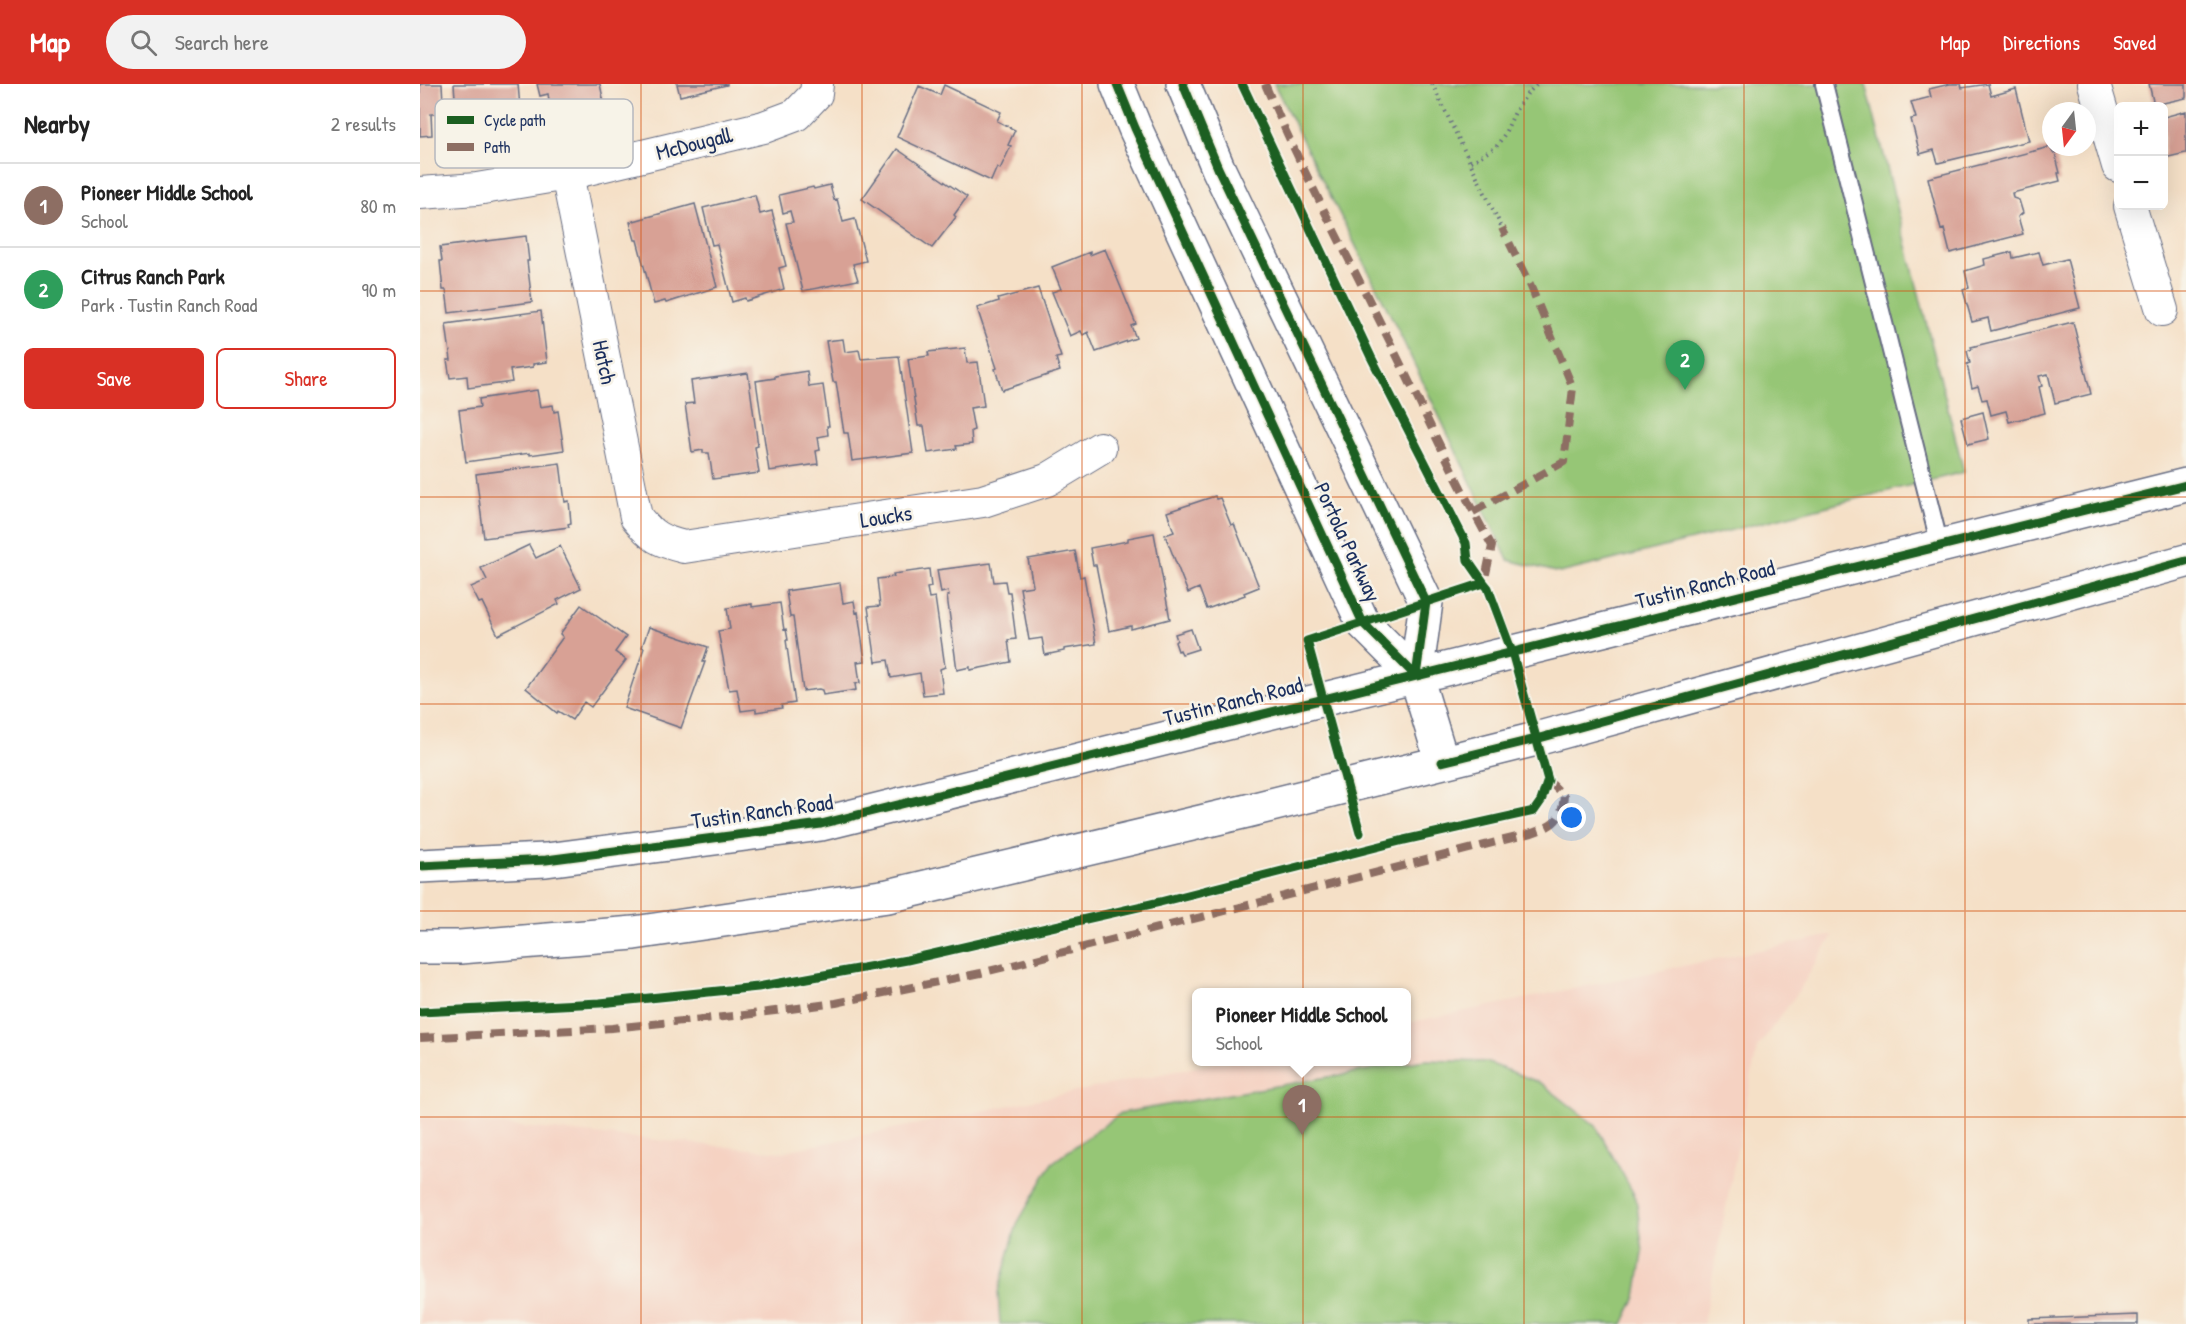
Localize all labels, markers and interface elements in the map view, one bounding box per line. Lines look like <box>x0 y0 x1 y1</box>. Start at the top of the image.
search box <box>106 15 526 69</box>
text: Map <box>30 23 70 61</box>
icon: search <box>127 26 160 59</box>
text: Search here <box>175 27 269 57</box>
text: Map <box>1940 28 1970 57</box>
text: Directions <box>2003 28 2080 57</box>
text: Saved <box>2113 28 2156 57</box>
legend <box>435 99 633 168</box>
north arrow <box>2042 102 2096 156</box>
map controls <box>2114 102 2168 210</box>
button: + <box>2114 102 2168 156</box>
text: Nearby <box>24 106 90 141</box>
text: Cycle path <box>484 109 546 131</box>
text: 2 results <box>331 110 396 137</box>
street label: McDougall <box>653 119 736 167</box>
text: Path <box>484 136 510 158</box>
button: − <box>2114 156 2168 210</box>
text: Pioneer Middle School <box>81 177 253 207</box>
text: 1 <box>40 192 47 219</box>
text: 80 m <box>360 192 396 219</box>
text: School <box>81 207 128 234</box>
text: Citrus Ranch Park <box>81 261 225 291</box>
text: 2 <box>39 276 48 303</box>
text: 90 m <box>362 276 396 303</box>
text: Park · Tustin Ranch Road <box>81 291 257 318</box>
street label: Hatch <box>586 337 624 387</box>
pin: 2 <box>1666 340 1704 390</box>
button: Save <box>24 348 204 409</box>
button: Share <box>216 348 396 409</box>
street label: Portola Parkway <box>1307 477 1389 607</box>
street label: Loucks <box>858 497 914 535</box>
street label: Tustin Ranch Road <box>1632 552 1778 616</box>
street label: Tustin Ranch Road <box>1160 669 1306 733</box>
street label: Tustin Ranch Road <box>689 786 835 836</box>
your location <box>1557 803 1586 832</box>
popup <box>1192 988 1411 1066</box>
text: Pioneer Middle School <box>1216 999 1387 1029</box>
text: School <box>1216 1029 1262 1056</box>
pin: 1 <box>1282 1086 1322 1135</box>

